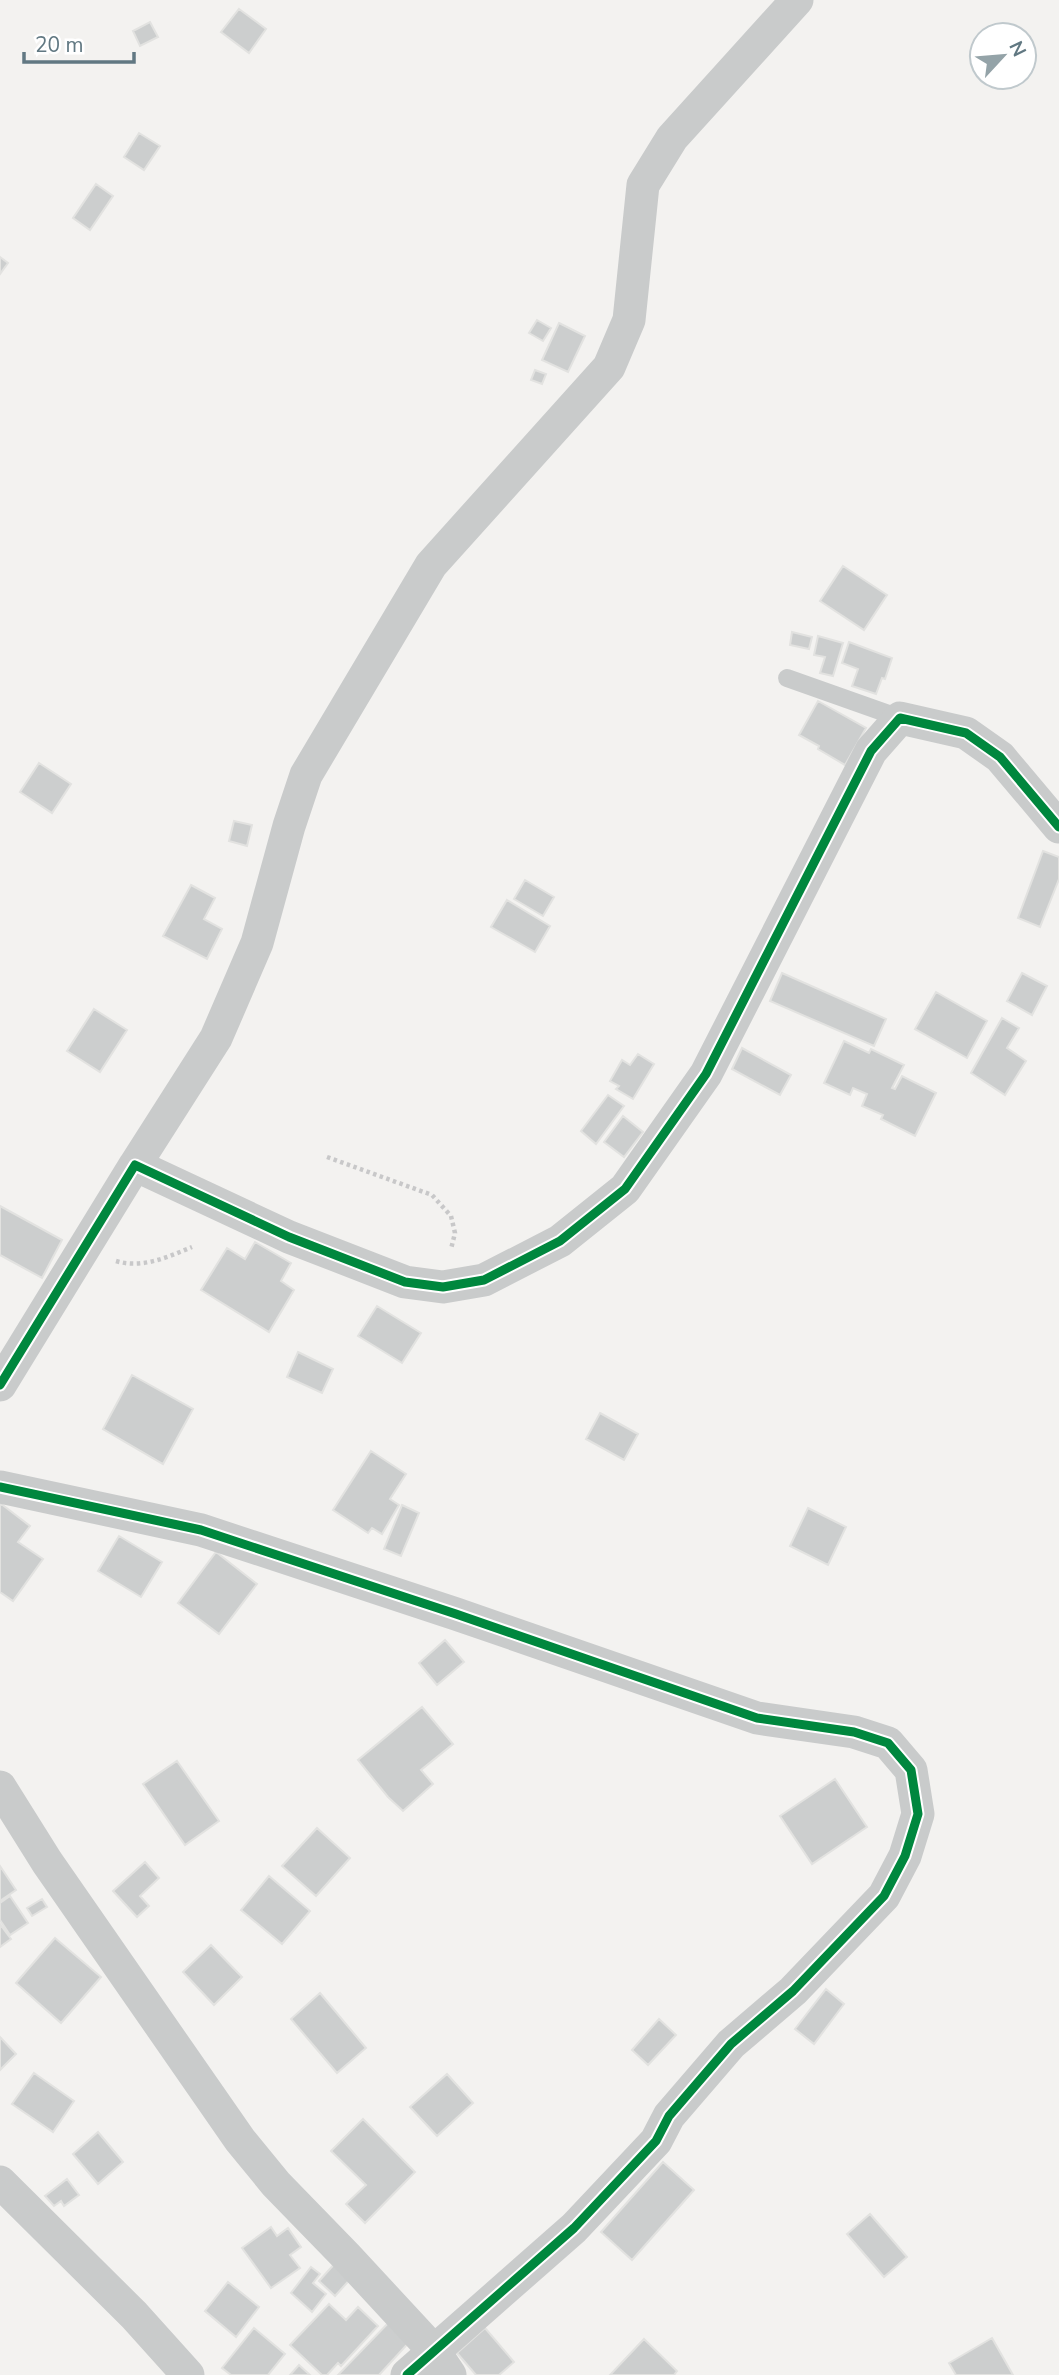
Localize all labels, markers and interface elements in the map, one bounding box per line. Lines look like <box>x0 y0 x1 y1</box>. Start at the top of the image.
scale bar <box>24 21 135 65</box>
north arrow <box>968 21 1038 91</box>
text: 20 m <box>35 31 84 59</box>
text: N <box>1003 37 1032 61</box>

